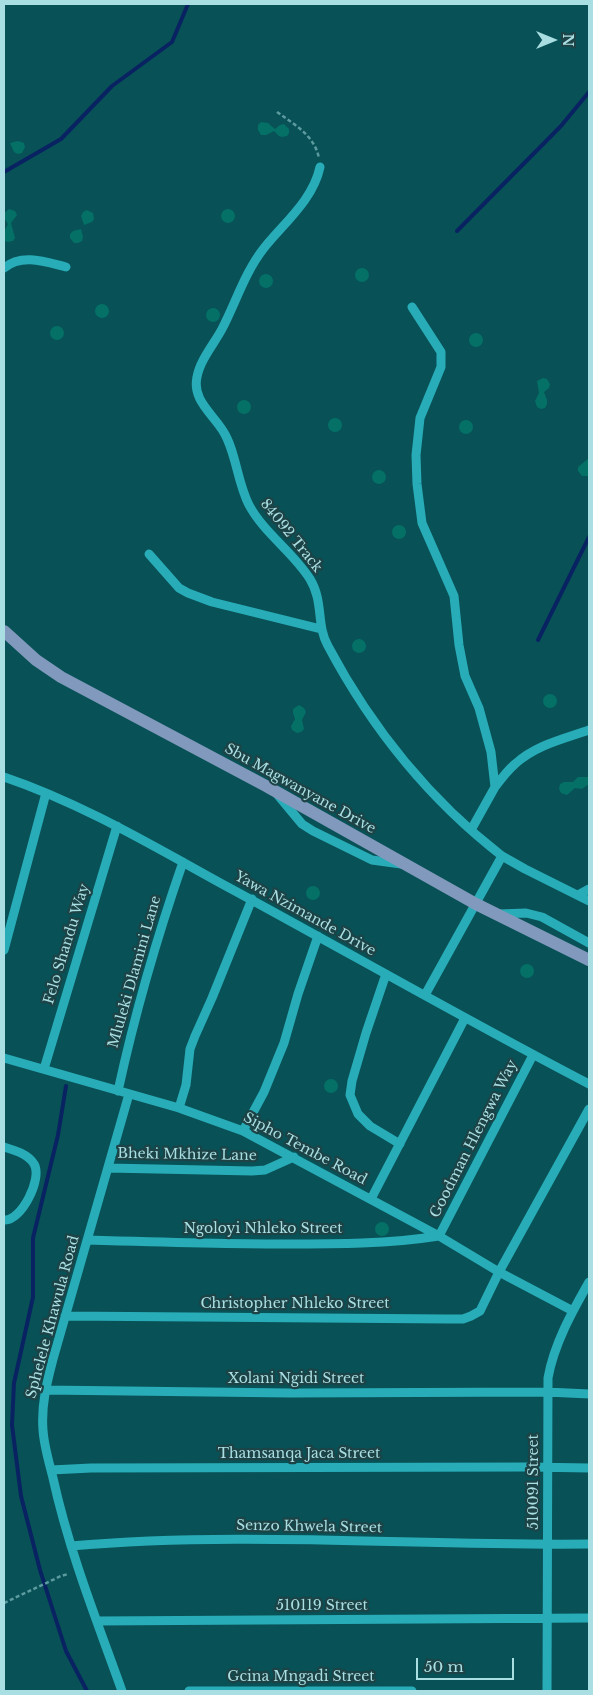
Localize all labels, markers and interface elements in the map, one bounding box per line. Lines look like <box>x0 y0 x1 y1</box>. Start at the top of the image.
north arrow <box>528 15 578 65</box>
text: N <box>559 33 577 47</box>
street label: 84092 Track <box>256 496 326 576</box>
street label: Sbu Magwanyane Drive <box>222 740 378 838</box>
street label: Yawa Nzimande Drive <box>232 868 378 960</box>
street label: Felo Shandu Way <box>41 882 93 1006</box>
street label: Mluleki Dlamini Lane <box>105 894 165 1050</box>
street label: Goodman Hlengwa Way <box>427 1057 521 1221</box>
street label: Sipho Tembe Road <box>240 1109 370 1189</box>
street label: Bheki Mkhize Lane <box>117 1145 257 1165</box>
street label: Ngoloyi Nhleko Street <box>183 1221 343 1237</box>
street label: Sphelele Khawula Road <box>23 1234 83 1400</box>
street label: Christopher Nhleko Street <box>200 1296 390 1312</box>
street label: Xolani Ngidi Street <box>228 1371 364 1387</box>
street label: 510091 Street <box>526 1434 542 1530</box>
street label: Thamsanqa Jaca Street <box>218 1446 380 1462</box>
street label: Senzo Khwela Street <box>236 1517 382 1537</box>
street label: 510119 Street <box>276 1598 368 1614</box>
scale bar <box>418 1648 516 1680</box>
text: 50 m <box>424 1657 464 1676</box>
street label: Gcina Mngadi Street <box>227 1669 375 1685</box>

